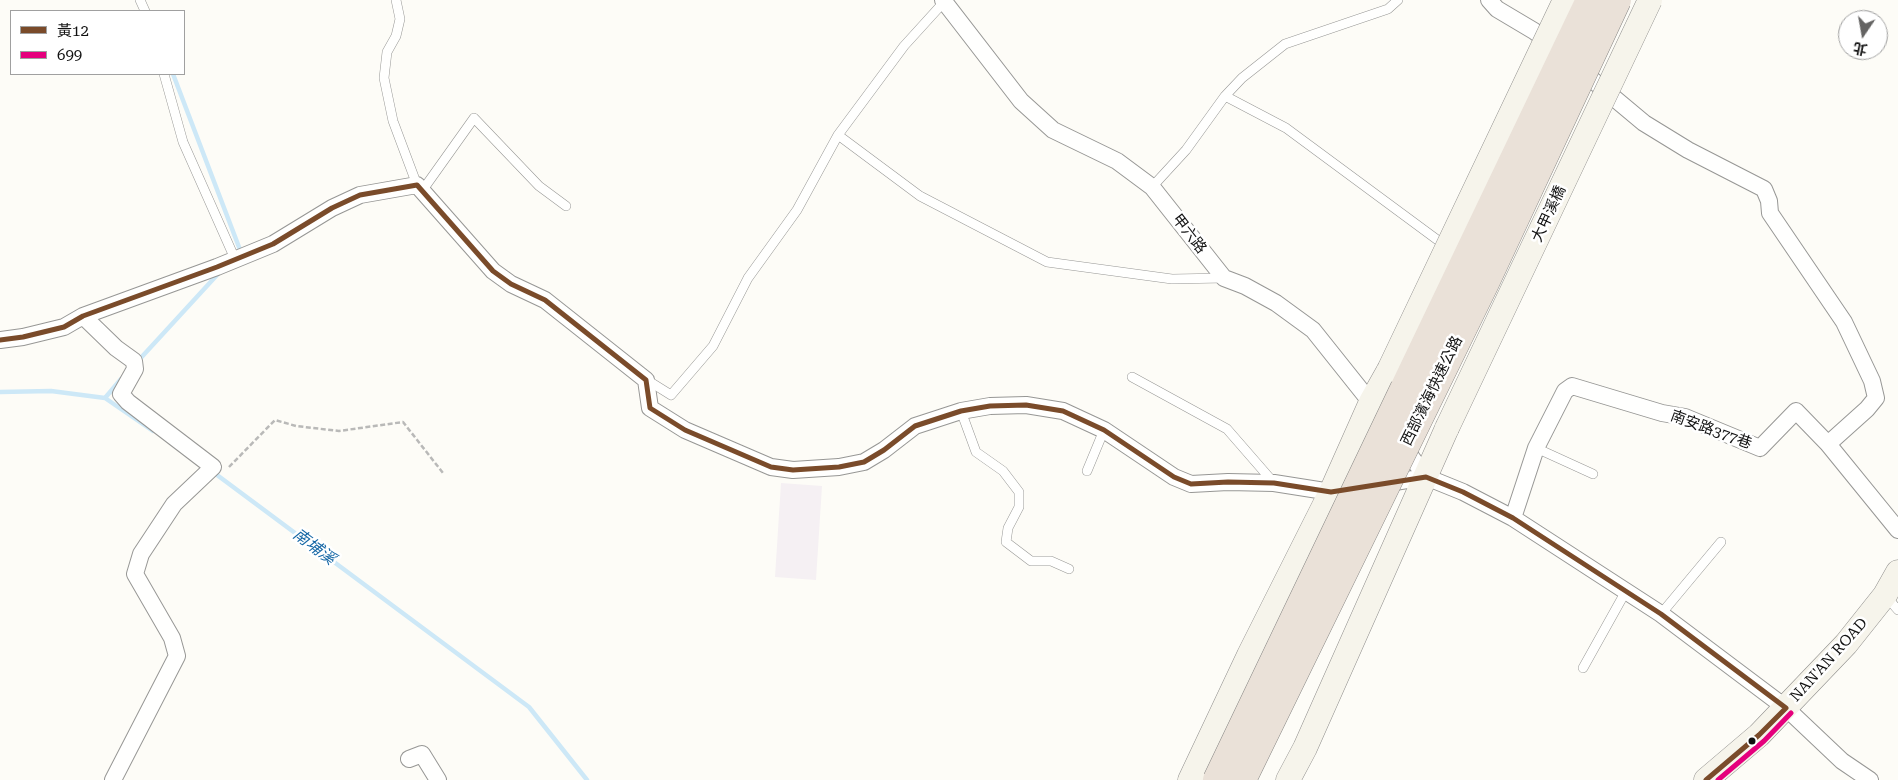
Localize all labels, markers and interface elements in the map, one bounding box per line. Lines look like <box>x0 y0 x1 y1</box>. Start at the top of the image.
legend <box>10 10 185 75</box>
north arrow <box>1838 10 1888 60</box>
text: 黃12 <box>57 22 89 40</box>
text: 北 <box>1852 39 1869 58</box>
text: 699 <box>57 46 82 64</box>
street label: 大甲溪橋 <box>1528 183 1570 245</box>
street label: 甲六路 <box>1168 211 1210 257</box>
street label: 西部濱海快速公路 <box>1398 333 1466 449</box>
street label: 南安路377巷 <box>1668 407 1754 453</box>
water label: 南埔溪 <box>289 525 339 569</box>
street label: NAN'AN ROAD <box>1787 614 1871 706</box>
unlabelled marker <box>1747 736 1757 746</box>

